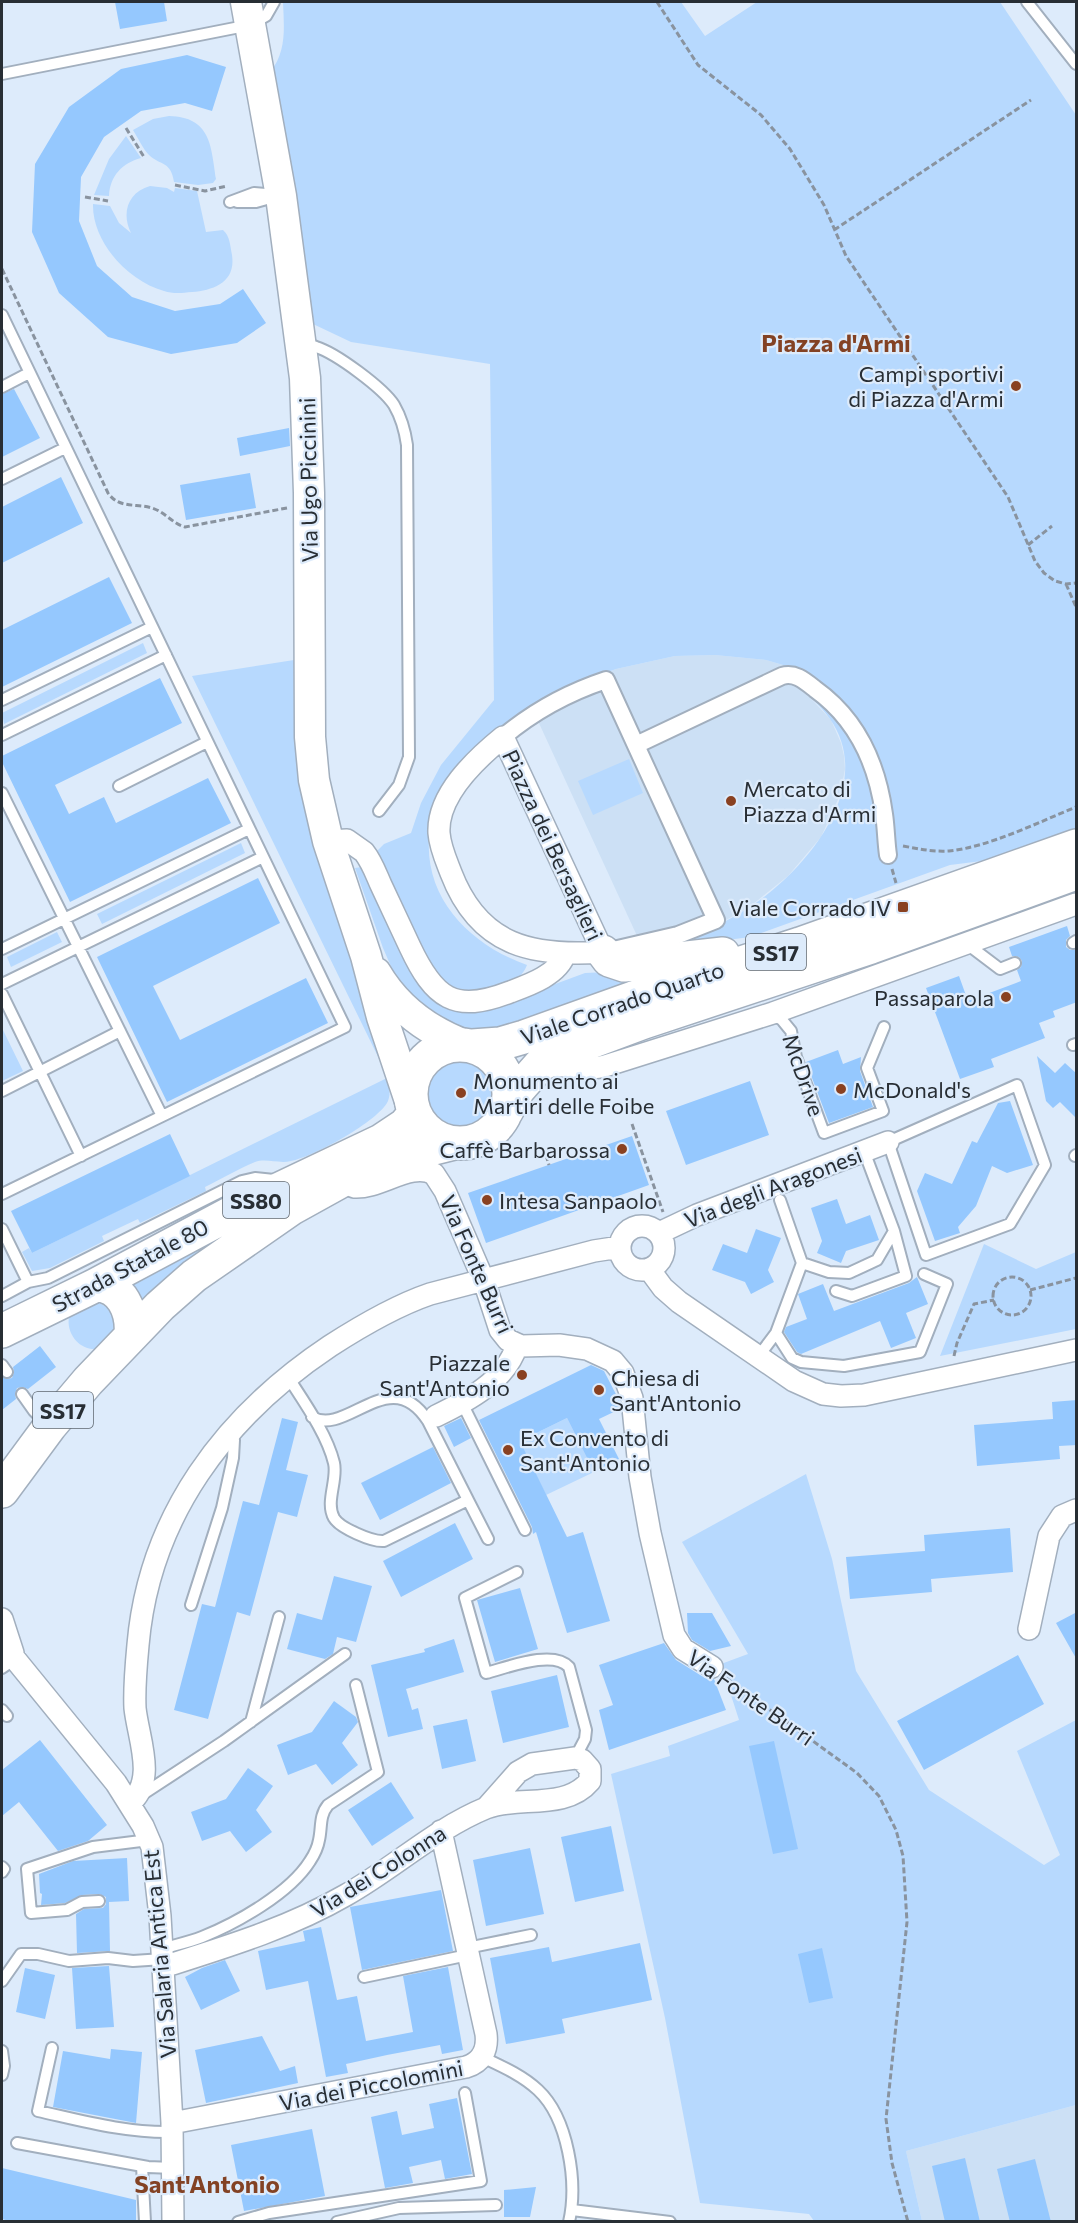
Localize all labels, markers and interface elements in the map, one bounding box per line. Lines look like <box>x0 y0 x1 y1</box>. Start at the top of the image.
district label: Piazza d'Armi <box>761 328 911 357</box>
place label: Campi sportivi di Piazza d'Armi <box>848 360 1004 412</box>
marker: Campi sportivi di Piazza d'Armi <box>1009 379 1023 393</box>
street label: Via Ugo Piccinini <box>293 397 323 563</box>
street label: Piazza dei Bersaglieri <box>497 745 609 945</box>
place label: Mercato di Piazza d'Armi <box>743 775 876 827</box>
marker: Mercato di Piazza d'Armi <box>724 794 738 808</box>
place label: Viale Corrado IV <box>729 894 891 921</box>
marker: Viale Corrado IV <box>896 900 910 914</box>
road number: SS17 <box>746 934 806 970</box>
street label: Viale Corrado Quarto <box>517 956 727 1050</box>
place label: Passaparola <box>874 984 994 1011</box>
marker: Passaparola <box>999 990 1013 1004</box>
street label: McDrive <box>777 1030 831 1120</box>
place label: Monumento ai Martiri delle Foibe <box>473 1067 654 1119</box>
place label: McDonald's <box>853 1076 971 1103</box>
marker: McDonald's <box>834 1082 848 1096</box>
marker: Monumento ai Martiri delle Foibe <box>454 1086 468 1100</box>
place label: Caffè Barbarossa <box>439 1136 610 1163</box>
street label: Via degli Aragonesi <box>680 1141 866 1233</box>
marker: Caffè Barbarossa <box>615 1142 629 1156</box>
road number: SS80 <box>223 1182 289 1218</box>
place label: Intesa Sanpaolo <box>499 1187 657 1214</box>
street label: Via Fonte Burri <box>434 1191 520 1337</box>
marker: Intesa Sanpaolo <box>480 1193 494 1207</box>
street label: Strada Statale 80 <box>47 1212 213 1318</box>
place label: Piazzale Sant'Antonio <box>380 1349 510 1401</box>
place label: Chiesa di Sant'Antonio <box>611 1364 741 1416</box>
marker: Piazzale Sant'Antonio <box>515 1368 529 1382</box>
marker: Chiesa di Sant'Antonio <box>592 1383 606 1397</box>
road number: SS17 <box>33 1392 93 1428</box>
place label: Ex Convento di Sant'Antonio <box>520 1424 669 1476</box>
marker: Ex Convento di Sant'Antonio <box>501 1443 515 1457</box>
street label: Via Fonte Burri <box>682 1643 820 1751</box>
street label: Via dei Colonna <box>305 1819 451 1923</box>
street label: Via Salaria Antica Est <box>136 1849 182 2059</box>
street label: Via dei Piccolomini <box>277 2054 465 2116</box>
district label: Sant'Antonio <box>134 2169 280 2198</box>

